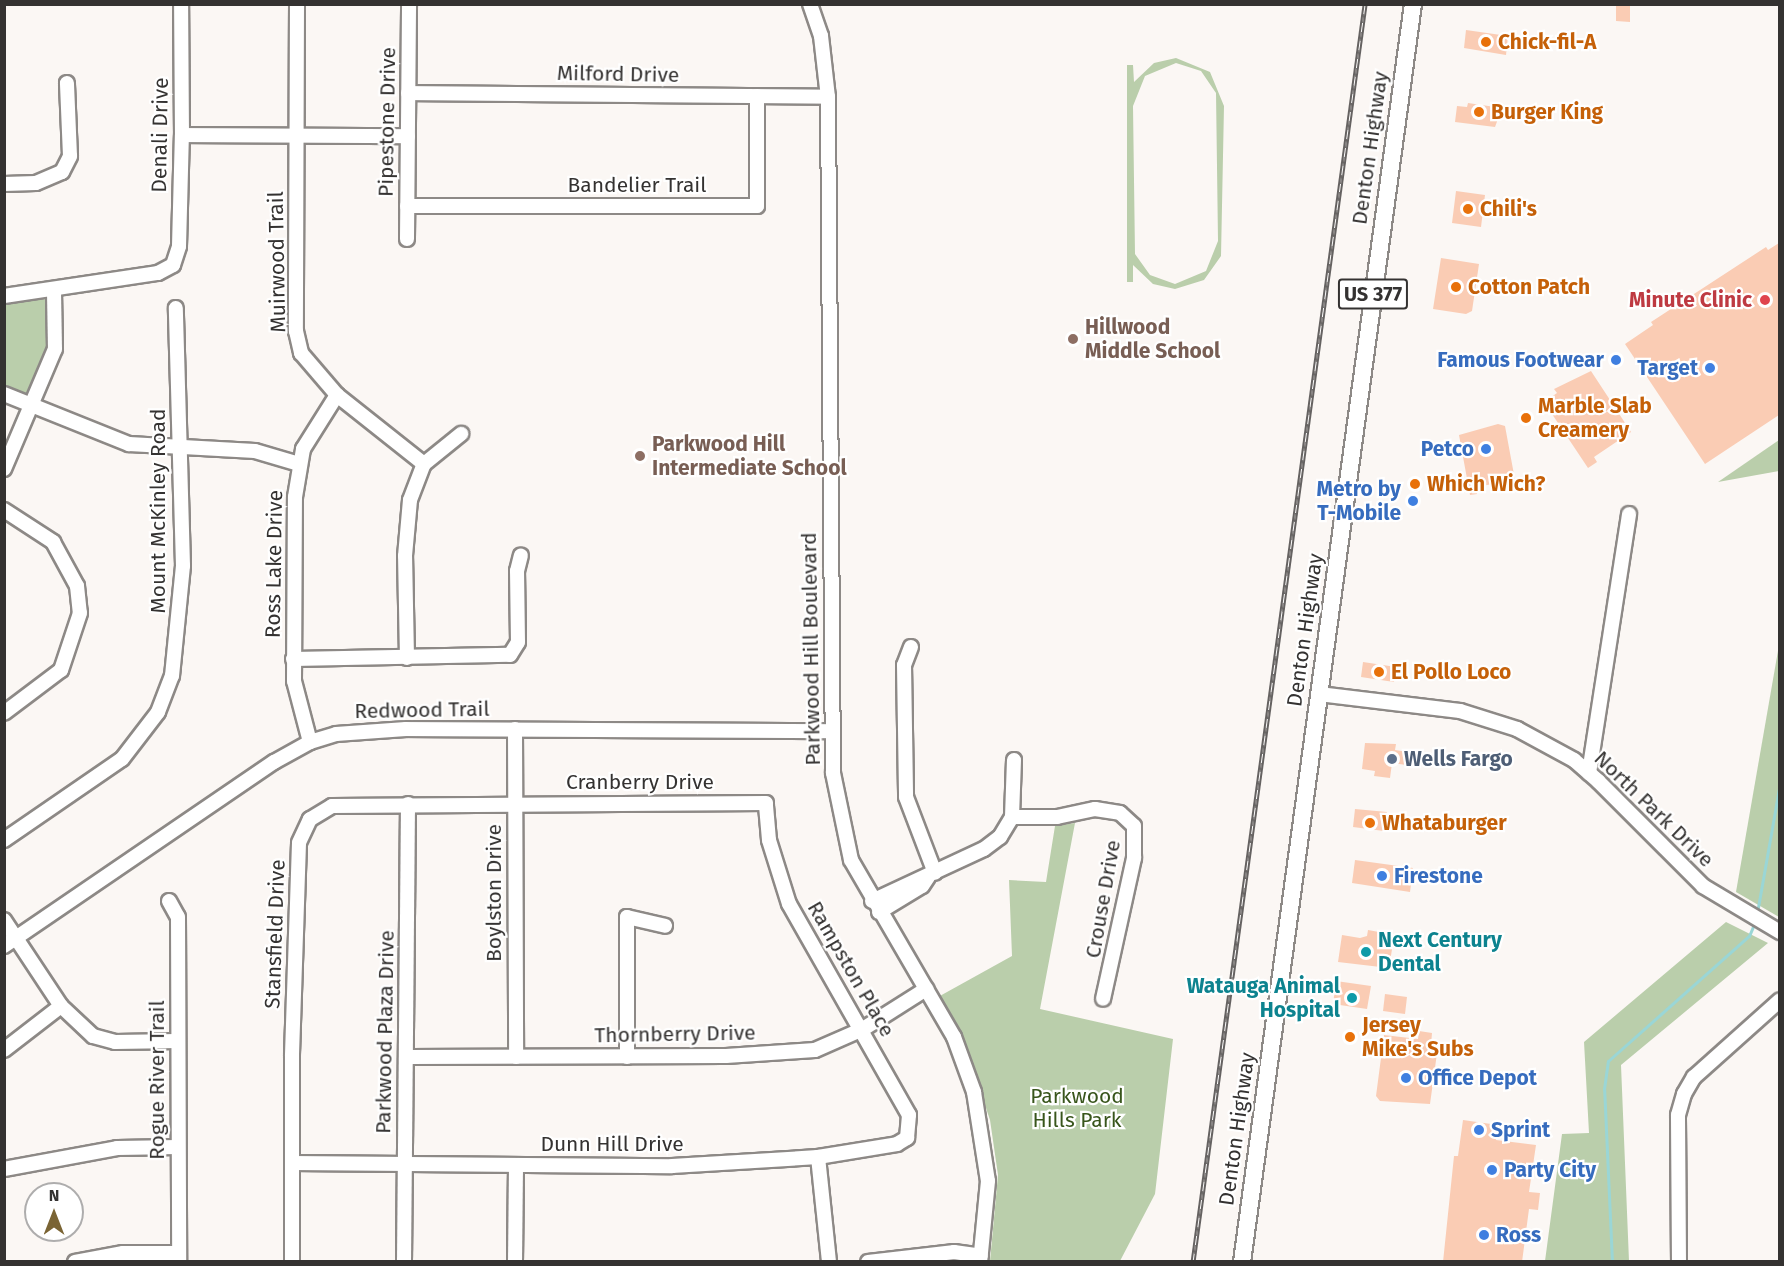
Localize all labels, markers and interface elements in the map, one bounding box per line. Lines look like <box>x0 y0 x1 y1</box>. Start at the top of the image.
place label: Chick-fil-A <box>1498 29 1596 55</box>
marker: Chick-fil-A <box>1479 35 1493 49</box>
street label: Pipestone Drive <box>373 47 401 197</box>
street label: Milford Drive <box>557 60 679 88</box>
street label: Denton Highway <box>1347 70 1393 226</box>
street label: Denali Drive <box>146 77 174 193</box>
place label: Burger King <box>1491 99 1603 125</box>
marker: Burger King <box>1472 105 1486 119</box>
street label: Bandelier Trail <box>568 172 706 198</box>
street label: Muirwood Trail <box>263 191 291 333</box>
place label: Chili's <box>1480 196 1537 222</box>
marker: Chili's <box>1461 202 1475 216</box>
place label: Cotton Patch <box>1468 274 1590 300</box>
road number: US 377 <box>1337 277 1409 311</box>
marker: Cotton Patch <box>1449 280 1463 294</box>
place label: Minute Clinic <box>1629 287 1752 313</box>
marker: Minute Clinic <box>1756 291 1774 309</box>
place label: Hillwood Middle School <box>1085 314 1220 364</box>
marker: Hillwood Middle School <box>1066 332 1080 346</box>
place label: Famous Footwear <box>1437 347 1604 373</box>
marker: Famous Footwear <box>1609 353 1623 367</box>
place label: Target <box>1637 355 1698 381</box>
marker: Target <box>1703 361 1717 375</box>
place label: Marble Slab Creamery <box>1538 393 1652 443</box>
street label: Mount McKinley Road <box>145 409 171 613</box>
marker: Marble Slab Creamery <box>1519 411 1533 425</box>
place label: Parkwood Hill Intermediate School <box>652 431 847 481</box>
place label: Petco <box>1421 436 1474 462</box>
marker: Petco <box>1479 442 1493 456</box>
marker: Parkwood Hill Intermediate School <box>633 449 647 463</box>
place label: Which Wich? <box>1427 471 1545 497</box>
place label: Metro by T-Mobile <box>1317 476 1401 526</box>
marker: Which Wich? <box>1408 477 1422 491</box>
street label: Ross Lake Drive <box>260 490 288 638</box>
marker: Metro by T-Mobile <box>1406 494 1420 508</box>
street label: Parkwood Hill Boulevard <box>796 532 826 766</box>
street label: Denton Highway <box>1282 552 1328 708</box>
place label: El Pollo Loco <box>1391 659 1511 685</box>
marker: El Pollo Loco <box>1372 665 1386 679</box>
street label: Redwood Trail <box>354 696 490 724</box>
place label: Wells Fargo <box>1404 746 1513 772</box>
street label: North Park Drive <box>1589 746 1719 872</box>
marker: Wells Fargo <box>1385 752 1399 766</box>
street label: Cranberry Drive <box>566 769 714 795</box>
place label: Whataburger <box>1382 810 1507 836</box>
marker: Whataburger <box>1363 816 1377 830</box>
street label: Boylston Drive <box>481 824 507 962</box>
street label: Crouse Drive <box>1080 838 1126 960</box>
street label: Stansfield Drive <box>260 859 290 1009</box>
place label: Firestone <box>1394 863 1483 889</box>
marker: Firestone <box>1375 869 1389 883</box>
street label: Rampston Place <box>802 897 900 1041</box>
place label: Next Century Dental <box>1378 927 1502 977</box>
street label: Parkwood Plaza Drive <box>371 930 399 1134</box>
marker: Next Century Dental <box>1359 945 1373 959</box>
place label: Watauga Animal Hospital <box>1187 973 1340 1023</box>
marker: Watauga Animal Hospital <box>1345 991 1359 1005</box>
street label: Rogue River Trail <box>144 1000 170 1160</box>
place label: Jersey Mike's Subs <box>1362 1012 1474 1062</box>
street label: Thornberry Drive <box>594 1020 756 1048</box>
marker: Jersey Mike's Subs <box>1343 1030 1357 1044</box>
street label: Denton Highway <box>1214 1051 1260 1207</box>
place label: Office Depot <box>1418 1065 1537 1091</box>
marker: Office Depot <box>1399 1071 1413 1085</box>
park label: Parkwood Hills Park <box>1030 1083 1124 1133</box>
place label: Sprint <box>1491 1117 1550 1143</box>
marker: Sprint <box>1472 1123 1486 1137</box>
street label: Dunn Hill Drive <box>540 1131 684 1157</box>
place label: Party City <box>1504 1157 1596 1183</box>
marker: Party City <box>1485 1163 1499 1177</box>
north arrow <box>24 1182 84 1242</box>
text: N <box>49 1186 59 1205</box>
place label: Ross <box>1496 1222 1541 1248</box>
marker: Ross <box>1477 1228 1491 1242</box>

